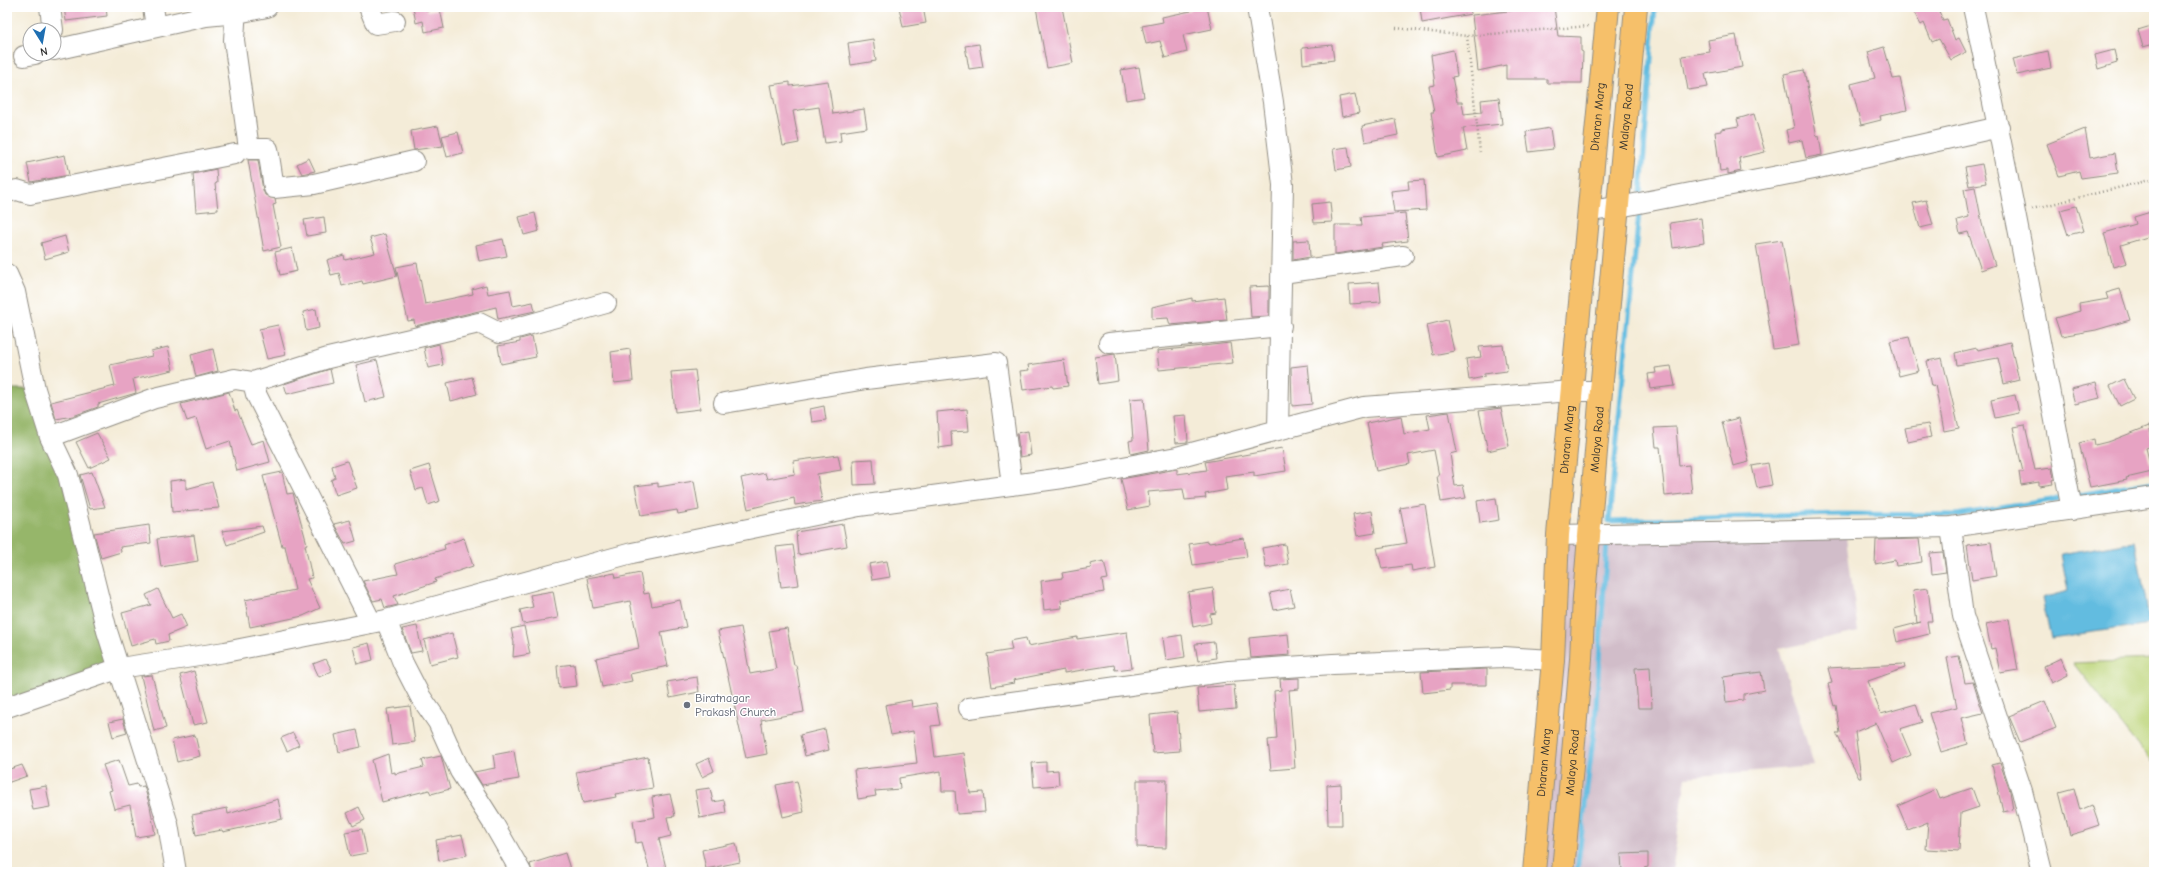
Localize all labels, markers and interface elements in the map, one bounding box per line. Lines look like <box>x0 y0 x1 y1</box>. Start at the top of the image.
north arrow <box>22 22 62 62</box>
text: N <box>39 44 49 58</box>
street label: Dharan Marg <box>1587 82 1608 152</box>
street label: Malaya Road <box>1616 83 1636 150</box>
street label: Dharan Marg <box>1557 405 1577 474</box>
street label: Malaya Road <box>1587 406 1607 473</box>
place label: Biratnagar Prakash Church <box>695 691 776 719</box>
marker: Biratnagar Prakash Church <box>682 700 692 710</box>
street label: Dharan Marg <box>1534 728 1554 797</box>
street label: Malaya Road <box>1562 729 1582 796</box>

